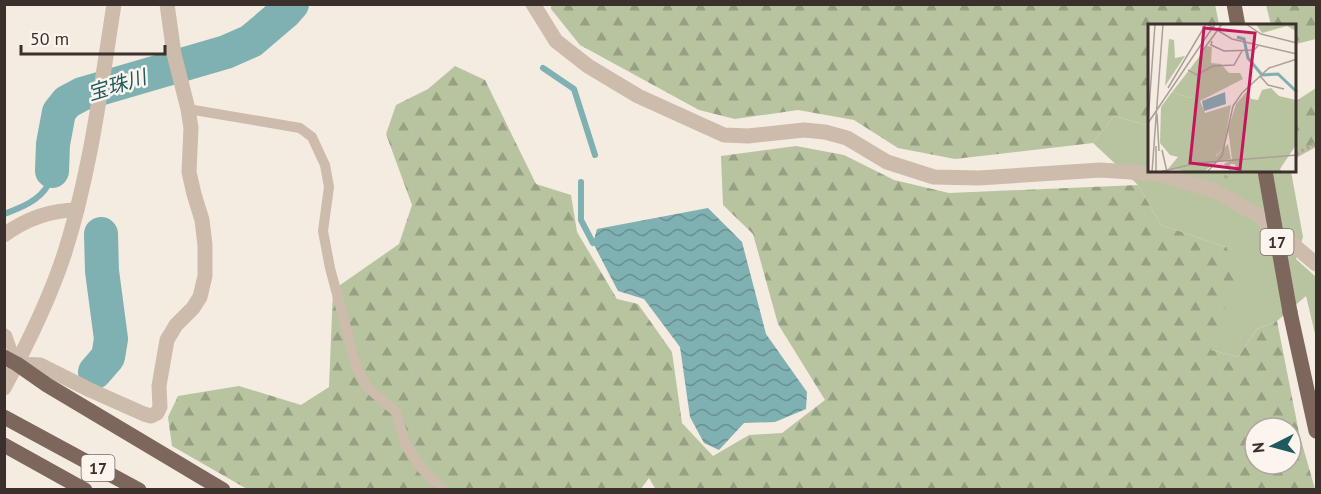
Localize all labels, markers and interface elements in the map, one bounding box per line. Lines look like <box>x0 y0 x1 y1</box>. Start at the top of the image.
scale bar <box>21 18 165 56</box>
inset map <box>1148 24 1297 172</box>
text: 50 m <box>30 27 69 50</box>
water label: 宝珠川 <box>85 63 151 106</box>
road number: 17 <box>1260 229 1294 255</box>
north arrow <box>1243 416 1303 476</box>
text: N <box>1248 441 1269 454</box>
road number: 17 <box>82 455 114 481</box>

